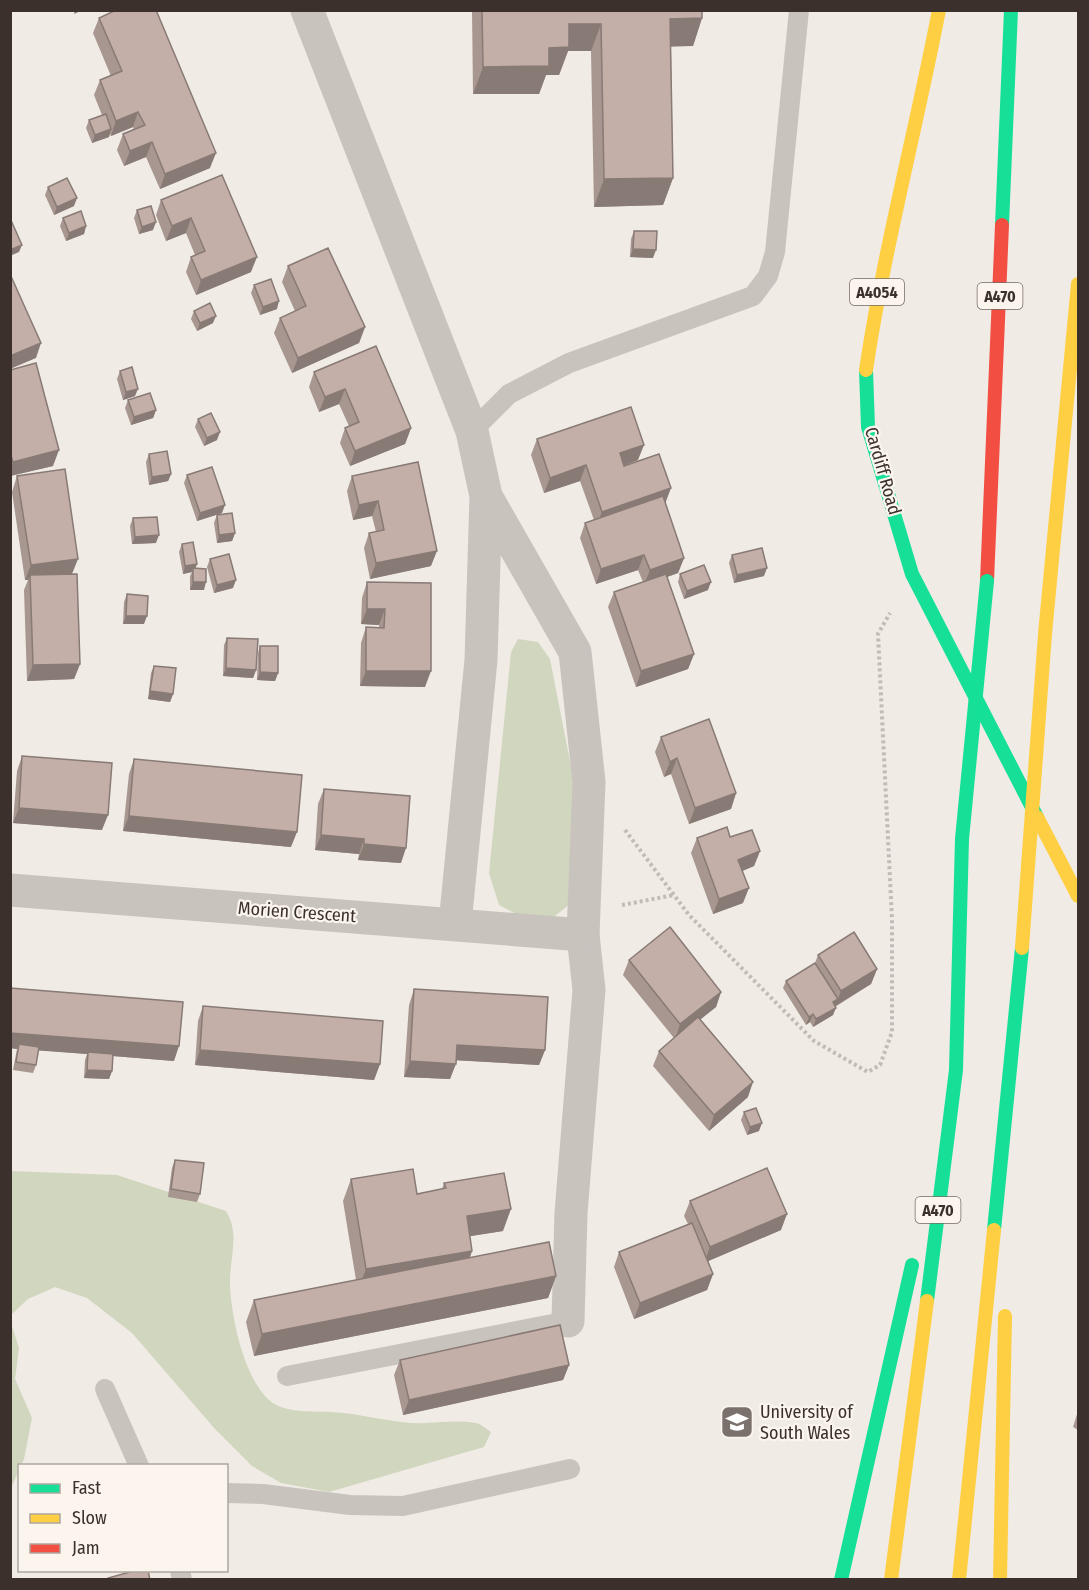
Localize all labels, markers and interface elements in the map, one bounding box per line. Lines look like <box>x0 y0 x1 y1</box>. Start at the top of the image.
road number: A4054 <box>850 279 904 305</box>
road number: A470 <box>978 283 1022 309</box>
street label: Cardiff Road <box>860 425 906 517</box>
street label: Morien Crescent <box>237 897 357 927</box>
road number: A470 <box>916 1197 960 1223</box>
place label: University of South Wales <box>760 1401 854 1444</box>
school or university icon: University of South Wales <box>719 1404 755 1440</box>
legend <box>18 1464 228 1572</box>
text: Fast <box>72 1477 101 1499</box>
text: Slow <box>72 1507 107 1529</box>
text: Jam <box>72 1537 100 1559</box>

